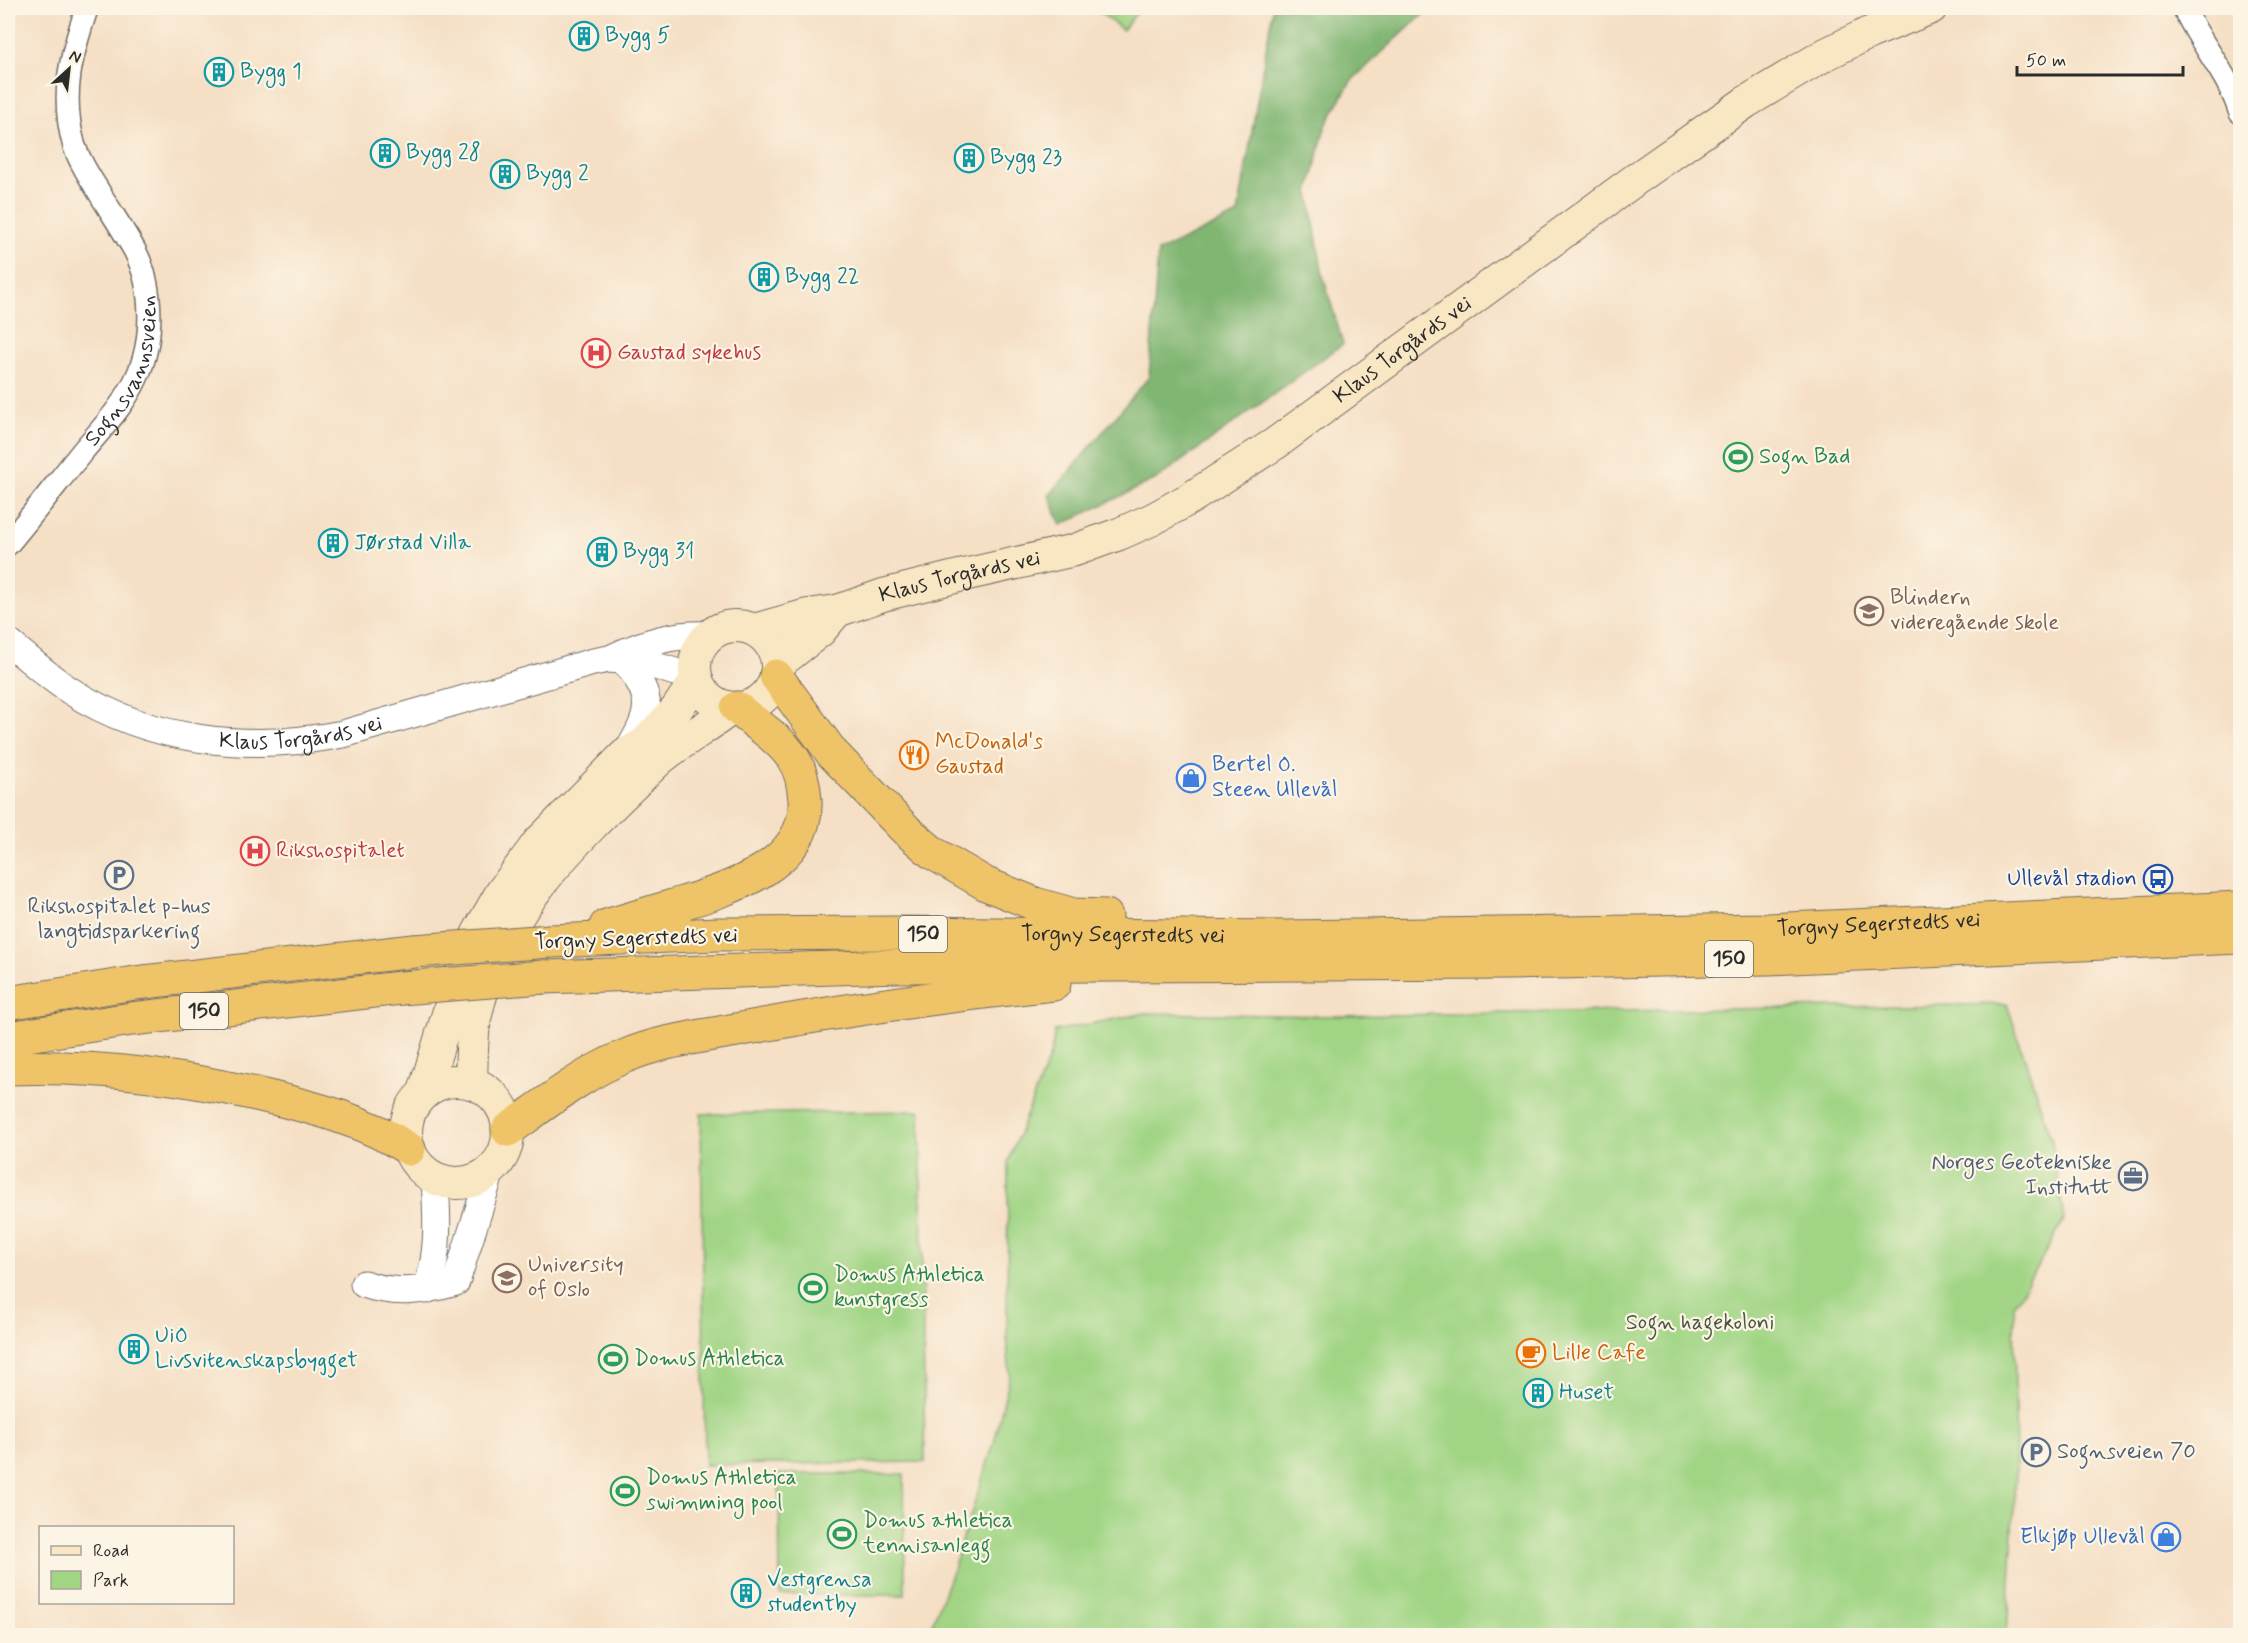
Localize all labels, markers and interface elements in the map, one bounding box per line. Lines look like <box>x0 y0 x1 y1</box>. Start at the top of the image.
building icon: Bygg 5 <box>568 20 600 52</box>
place label: Bygg 5 <box>605 22 670 53</box>
north arrow <box>39 39 99 99</box>
scale bar <box>2017 39 2184 77</box>
text: N <box>66 45 85 69</box>
text: 50 m <box>2026 49 2066 73</box>
building icon: Bygg 1 <box>203 56 235 88</box>
place label: Bygg 1 <box>240 58 302 89</box>
building icon: Bygg 28 <box>369 137 401 169</box>
place label: Bygg 28 <box>406 139 481 170</box>
building icon: Bygg 23 <box>953 142 985 174</box>
place label: Bygg 23 <box>990 144 1062 175</box>
building icon: Bygg 2 <box>489 158 521 190</box>
place label: Bygg 2 <box>526 160 589 191</box>
building icon: Bygg 22 <box>748 261 780 293</box>
place label: Bygg 22 <box>785 263 859 294</box>
street label: Klaus Torgårds vei <box>1328 290 1478 410</box>
street label: Sognsvannsveien <box>79 294 164 452</box>
hospital icon: Gaustad sykehus <box>580 337 612 369</box>
place label: Gaustad sykehus <box>617 339 761 367</box>
sports icon: Sogn Bad <box>1722 441 1754 473</box>
place label: Sogn Bad <box>1759 443 1850 474</box>
building icon: Jørstad Villa <box>317 527 349 559</box>
place label: Jørstad Villa <box>354 529 472 557</box>
building icon: Bygg 31 <box>586 536 618 568</box>
place label: Bygg 31 <box>623 538 694 569</box>
street label: Klaus Torgårds vei <box>876 544 1043 609</box>
place label: Blindern videregående skole <box>1890 584 2059 638</box>
school or university icon: Blindern videregående skole <box>1853 595 1885 627</box>
street label: Klaus Torgårds vei <box>218 709 386 757</box>
place label: McDonald's Gaustad <box>935 728 1043 781</box>
restaurant icon: McDonald's Gaustad <box>898 739 930 771</box>
place label: Bertel O. Steen Ullevål <box>1212 751 1337 804</box>
shop icon: Bertel O. Steen Ullevål <box>1175 762 1207 794</box>
hospital icon: Rikshospitalet <box>239 835 271 867</box>
place label: Rikshospitalet <box>276 837 405 865</box>
parking icon: Rikshospitalet p-hus langtidsparkering <box>103 859 135 891</box>
bus stop icon: Ullevål stadion <box>2142 863 2174 895</box>
place label: Ullevål stadion <box>2007 865 2137 893</box>
place label: Rikshospitalet p-hus langtidsparkering <box>27 893 211 949</box>
street label: Torgny Segerstedts vei <box>1776 906 1981 945</box>
road number: 150 <box>899 916 947 952</box>
street label: Torgny Segerstedts vei <box>1021 920 1225 952</box>
street label: Torgny Segerstedts vei <box>534 921 738 960</box>
road number: 150 <box>1705 941 1753 977</box>
road number: 150 <box>180 993 228 1029</box>
place label: Norges Geotekniske Institutt <box>1931 1149 2112 1202</box>
office icon: Norges Geotekniske Institutt <box>2117 1160 2149 1192</box>
place label: University of Oslo <box>528 1251 624 1304</box>
place label: Domus Athletica kunstgress <box>834 1261 985 1315</box>
school or university icon: University of Oslo <box>491 1262 523 1294</box>
sports icon: Domus Athletica kunstgress <box>797 1272 829 1304</box>
park label: Sogn hagekoloni <box>1626 1309 1774 1340</box>
place label: UiO Livsvitenskapsbygget <box>155 1322 358 1378</box>
building icon: UiO Livsvitenskapsbygget <box>118 1333 150 1365</box>
cafe icon: Lille Cafe <box>1515 1337 1547 1369</box>
place label: Lille Cafe <box>1552 1339 1646 1367</box>
sports icon: Domus Athletica <box>597 1343 629 1375</box>
place label: Domus Athletica <box>634 1345 785 1373</box>
building icon: Huset <box>1522 1377 1554 1409</box>
place label: Huset <box>1559 1379 1614 1407</box>
parking icon: Sognsveien 70 <box>2020 1436 2052 1468</box>
place label: Sognsveien 70 <box>2057 1438 2196 1469</box>
place label: Domus Athletica swimming pool <box>646 1464 797 1520</box>
sports icon: Domus Athletica swimming pool <box>609 1475 641 1507</box>
place label: Domus athletica tennisanlegg <box>862 1507 1013 1563</box>
sports icon: Domus athletica tennisanlegg <box>826 1518 858 1550</box>
shop icon: Elkjøp Ullevål <box>2150 1521 2182 1553</box>
place label: Elkjøp Ullevål <box>2020 1523 2145 1551</box>
legend <box>39 1526 234 1604</box>
text: Road <box>93 1539 129 1563</box>
place label: Vestgrensa studentby <box>767 1566 872 1619</box>
text: Park <box>93 1569 129 1593</box>
building icon: Vestgrensa studentby <box>730 1577 762 1609</box>

